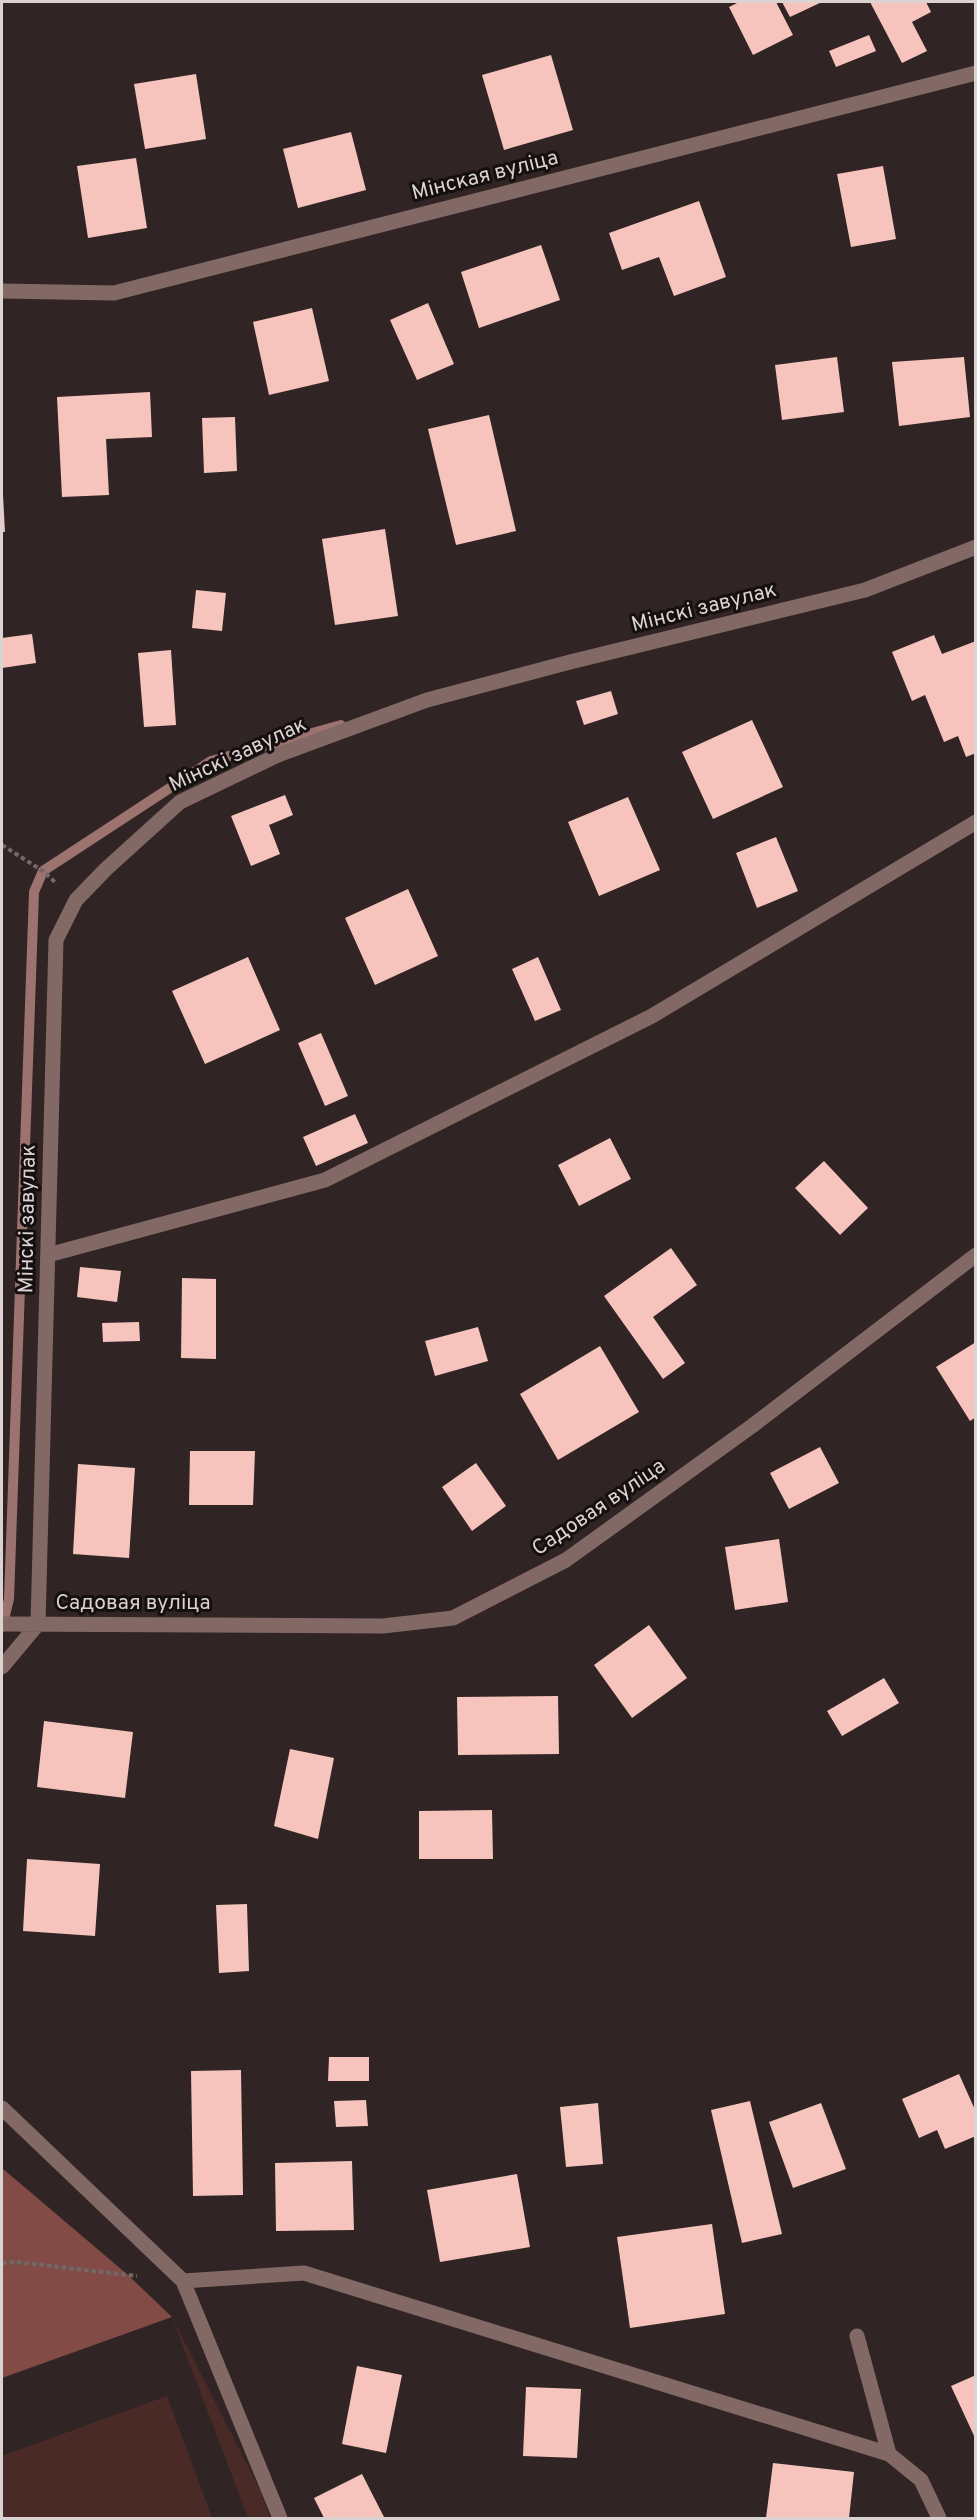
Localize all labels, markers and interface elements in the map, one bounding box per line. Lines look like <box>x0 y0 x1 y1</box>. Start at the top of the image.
street label: Мінская вуліца <box>409 145 561 207</box>
street label: Мінскі завулак <box>629 577 779 639</box>
street label: Мінскі завулак <box>165 711 311 799</box>
street label: Мінскі завулак <box>13 1144 43 1294</box>
street label: Садовая вуліца <box>527 1453 671 1563</box>
street label: Садовая вуліца <box>55 1590 211 1617</box>

